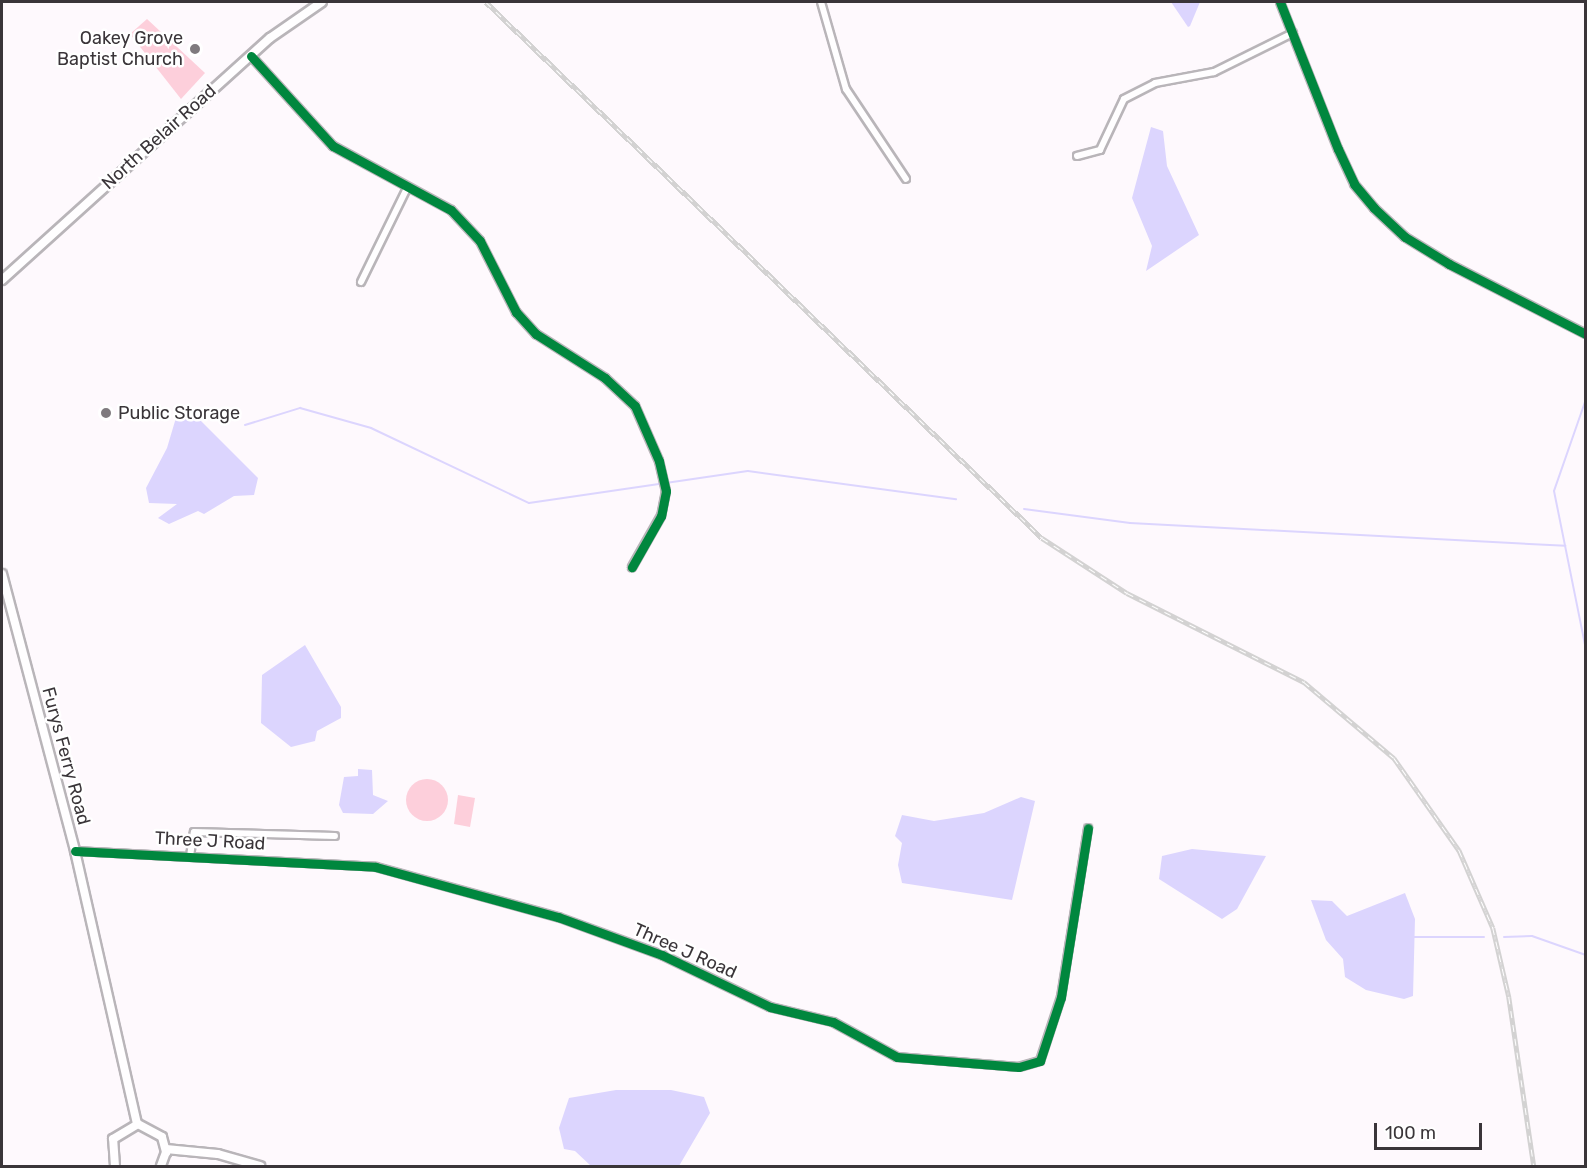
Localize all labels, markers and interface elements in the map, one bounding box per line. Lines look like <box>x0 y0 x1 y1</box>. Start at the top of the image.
place label: Oakey Grove Baptist Church <box>57 28 183 70</box>
marker: Oakey Grove Baptist Church <box>188 42 202 56</box>
street label: North Belair Road <box>97 80 221 194</box>
place label: Public Storage <box>118 402 240 424</box>
marker: Public Storage <box>99 406 113 420</box>
street label: Furys Ferry Road <box>37 684 95 828</box>
street label: Three J Road <box>154 827 266 855</box>
street label: Three J Road <box>630 919 740 983</box>
scale bar <box>1377 1111 1485 1149</box>
text: 100 m <box>1385 1122 1436 1144</box>

